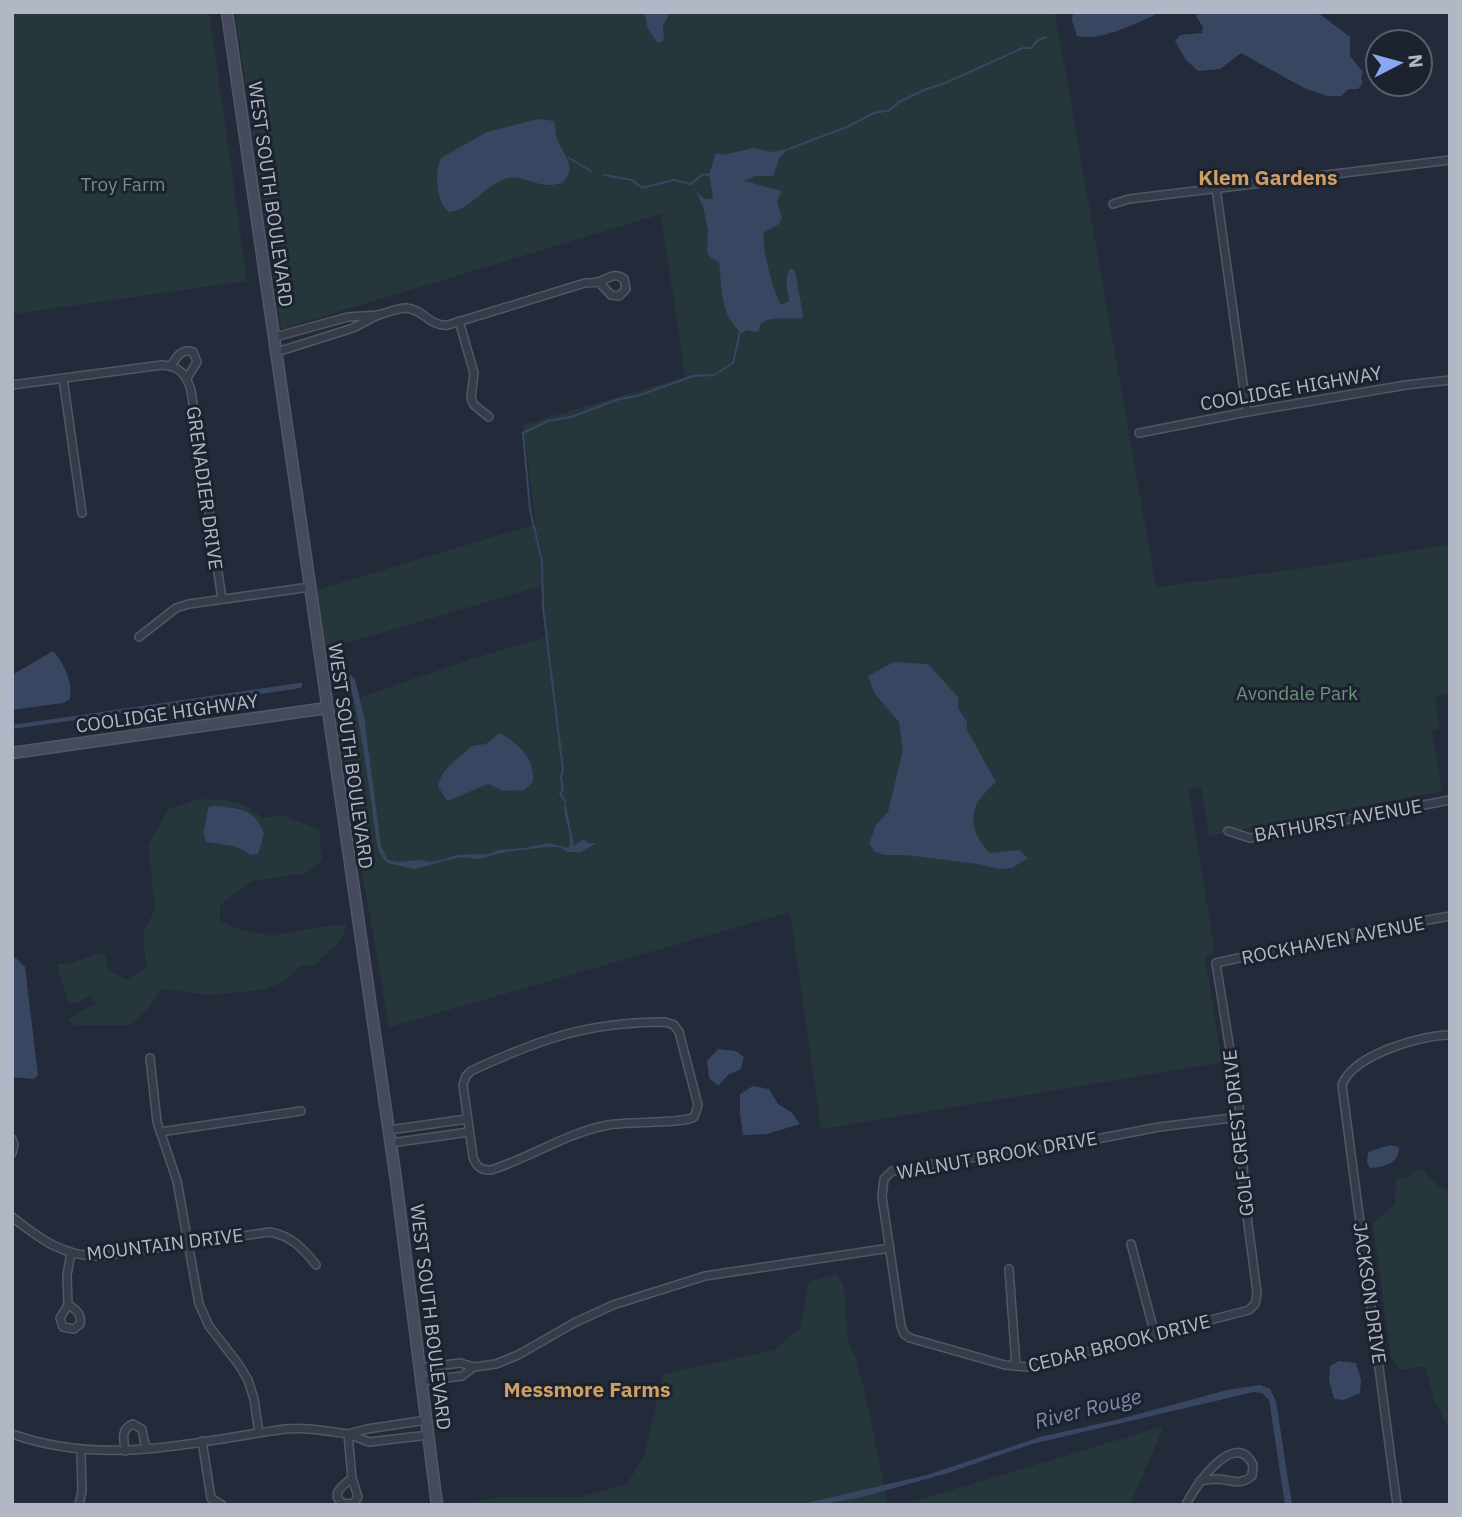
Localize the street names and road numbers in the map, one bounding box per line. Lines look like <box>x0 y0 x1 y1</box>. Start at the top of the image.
street label: WEST SOUTH BOULEVARD <box>243 80 299 308</box>
street label: COOLIDGE HIGHWAY <box>1198 360 1384 416</box>
street label: GRENADIER DRIVE <box>182 404 228 572</box>
street label: WEST SOUTH BOULEVARD <box>323 642 379 870</box>
street label: COOLIDGE HIGHWAY <box>74 688 261 738</box>
street label: BATHURST AVENUE <box>1252 793 1424 847</box>
street label: ROCKHAVEN AVENUE <box>1239 910 1427 970</box>
street label: GOLF CREST DRIVE <box>1217 1048 1259 1218</box>
street label: WALNUT BROOK DRIVE <box>895 1126 1099 1184</box>
street label: WEST SOUTH BOULEVARD <box>405 1203 457 1431</box>
street label: JACKSON DRIVE <box>1348 1221 1392 1365</box>
street label: MOUNTAIN DRIVE <box>85 1222 245 1266</box>
street label: CEDAR BROOK DRIVE <box>1025 1309 1213 1377</box>

